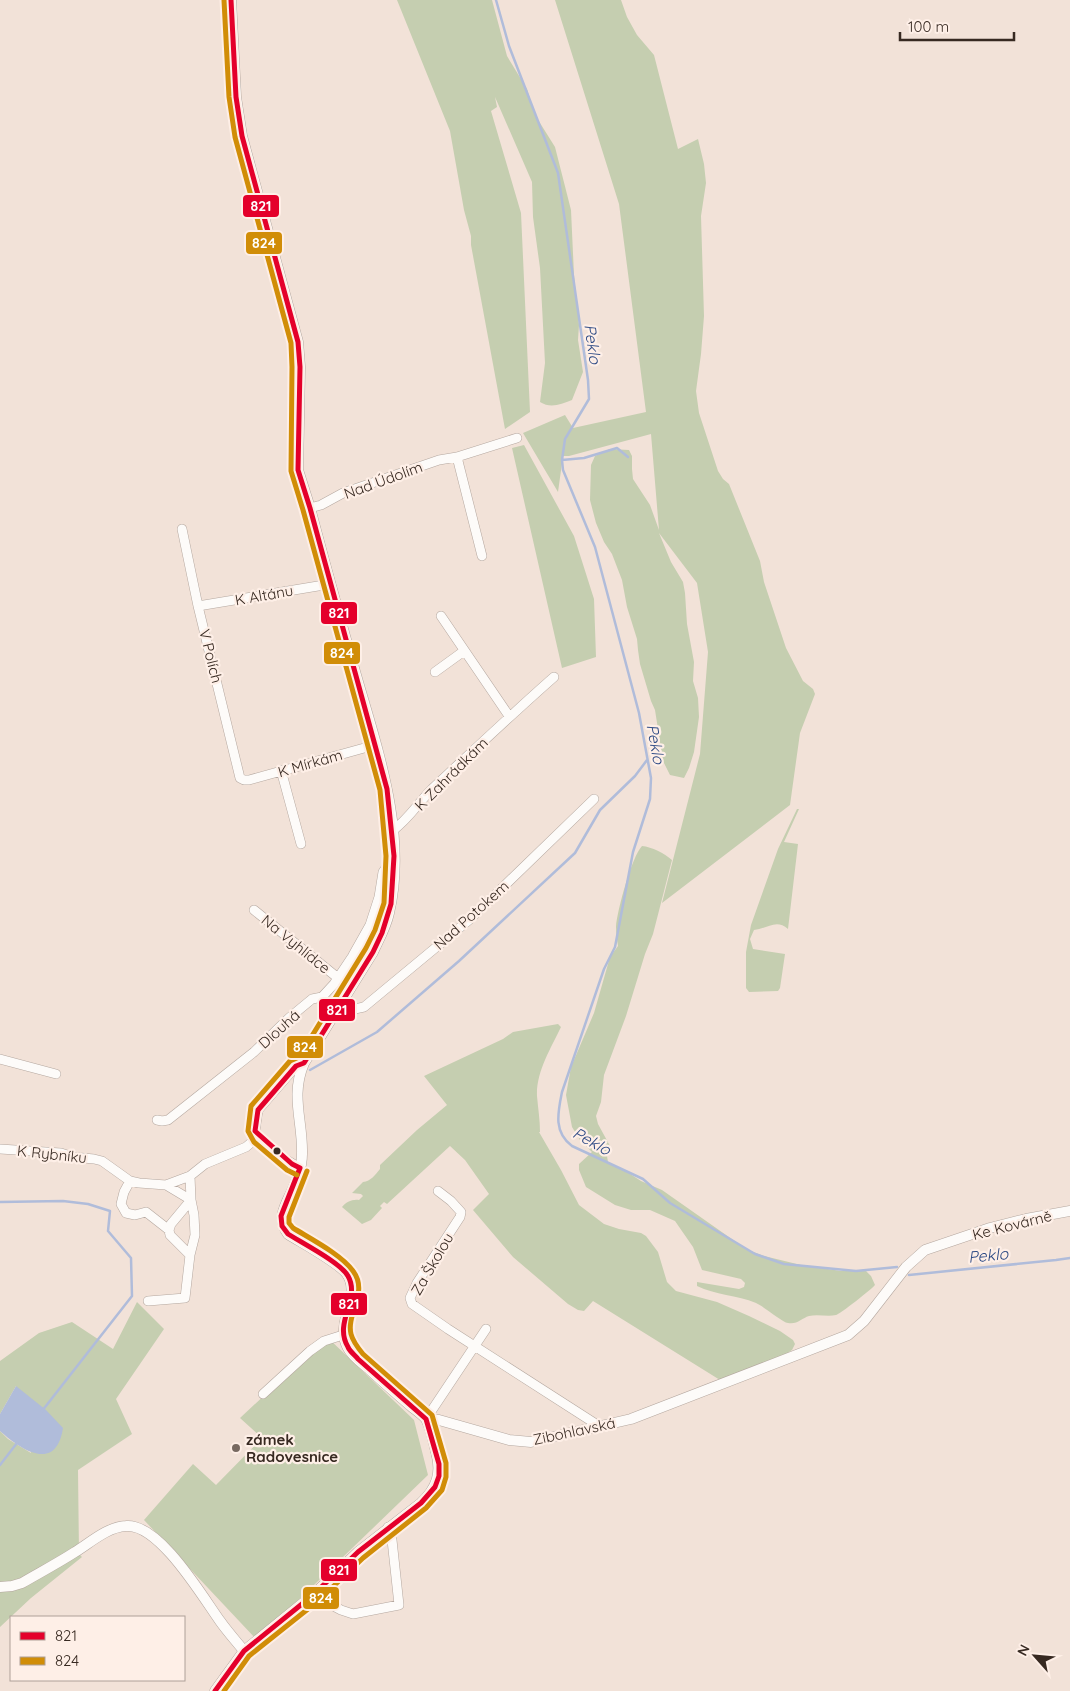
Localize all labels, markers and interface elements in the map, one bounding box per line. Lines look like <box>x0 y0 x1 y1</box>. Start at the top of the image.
scale bar <box>900 10 1014 42</box>
text: 100 m <box>908 17 949 36</box>
line badge: 821 <box>242 194 280 218</box>
text: 821 <box>250 197 272 215</box>
line badge: 824 <box>245 231 283 255</box>
text: 824 <box>252 234 276 252</box>
water label: Peklo <box>580 323 606 367</box>
street label: Nad Údolím <box>341 457 425 503</box>
street label: K Altánu <box>233 581 295 609</box>
line badge: 821 <box>320 601 358 625</box>
text: 821 <box>328 604 350 622</box>
street label: V Polích <box>195 627 227 685</box>
line badge: 824 <box>323 641 361 665</box>
text: 824 <box>330 644 354 662</box>
water label: Peklo <box>643 723 670 767</box>
street label: K Zahrádkám <box>410 733 492 815</box>
street label: K Mírkám <box>275 745 345 781</box>
street label: Nad Potokem <box>429 876 513 954</box>
street label: Na Vyhlídce <box>258 910 334 978</box>
line badge: 821 <box>318 998 356 1022</box>
text: 821 <box>326 1001 348 1019</box>
street label: Dlouhá <box>254 1005 304 1053</box>
line badge: 824 <box>286 1035 324 1059</box>
text: 824 <box>293 1038 317 1056</box>
water label: Peklo <box>570 1123 616 1160</box>
street label: K Rybníku <box>16 1141 88 1167</box>
unlabelled marker <box>272 1146 282 1156</box>
street label: Ke Kovárně <box>970 1206 1054 1244</box>
street label: Za Školou <box>407 1229 457 1299</box>
water label: Peklo <box>967 1243 1010 1267</box>
line badge: 821 <box>330 1292 368 1316</box>
text: 821 <box>338 1295 360 1313</box>
street label: Zibohlavská <box>531 1413 617 1449</box>
place label: zámek Radovesnice <box>246 1430 338 1466</box>
marker: zámek Radovesnice <box>230 1442 242 1454</box>
line badge: 821 <box>320 1558 358 1582</box>
text: 821 <box>328 1561 350 1579</box>
line badge: 824 <box>302 1586 340 1610</box>
text: 824 <box>309 1589 333 1607</box>
legend <box>10 1616 185 1681</box>
text: 821 <box>55 1626 77 1645</box>
north arrow <box>1010 1631 1060 1681</box>
text: N <box>1013 1641 1034 1659</box>
text: 824 <box>55 1651 79 1670</box>

